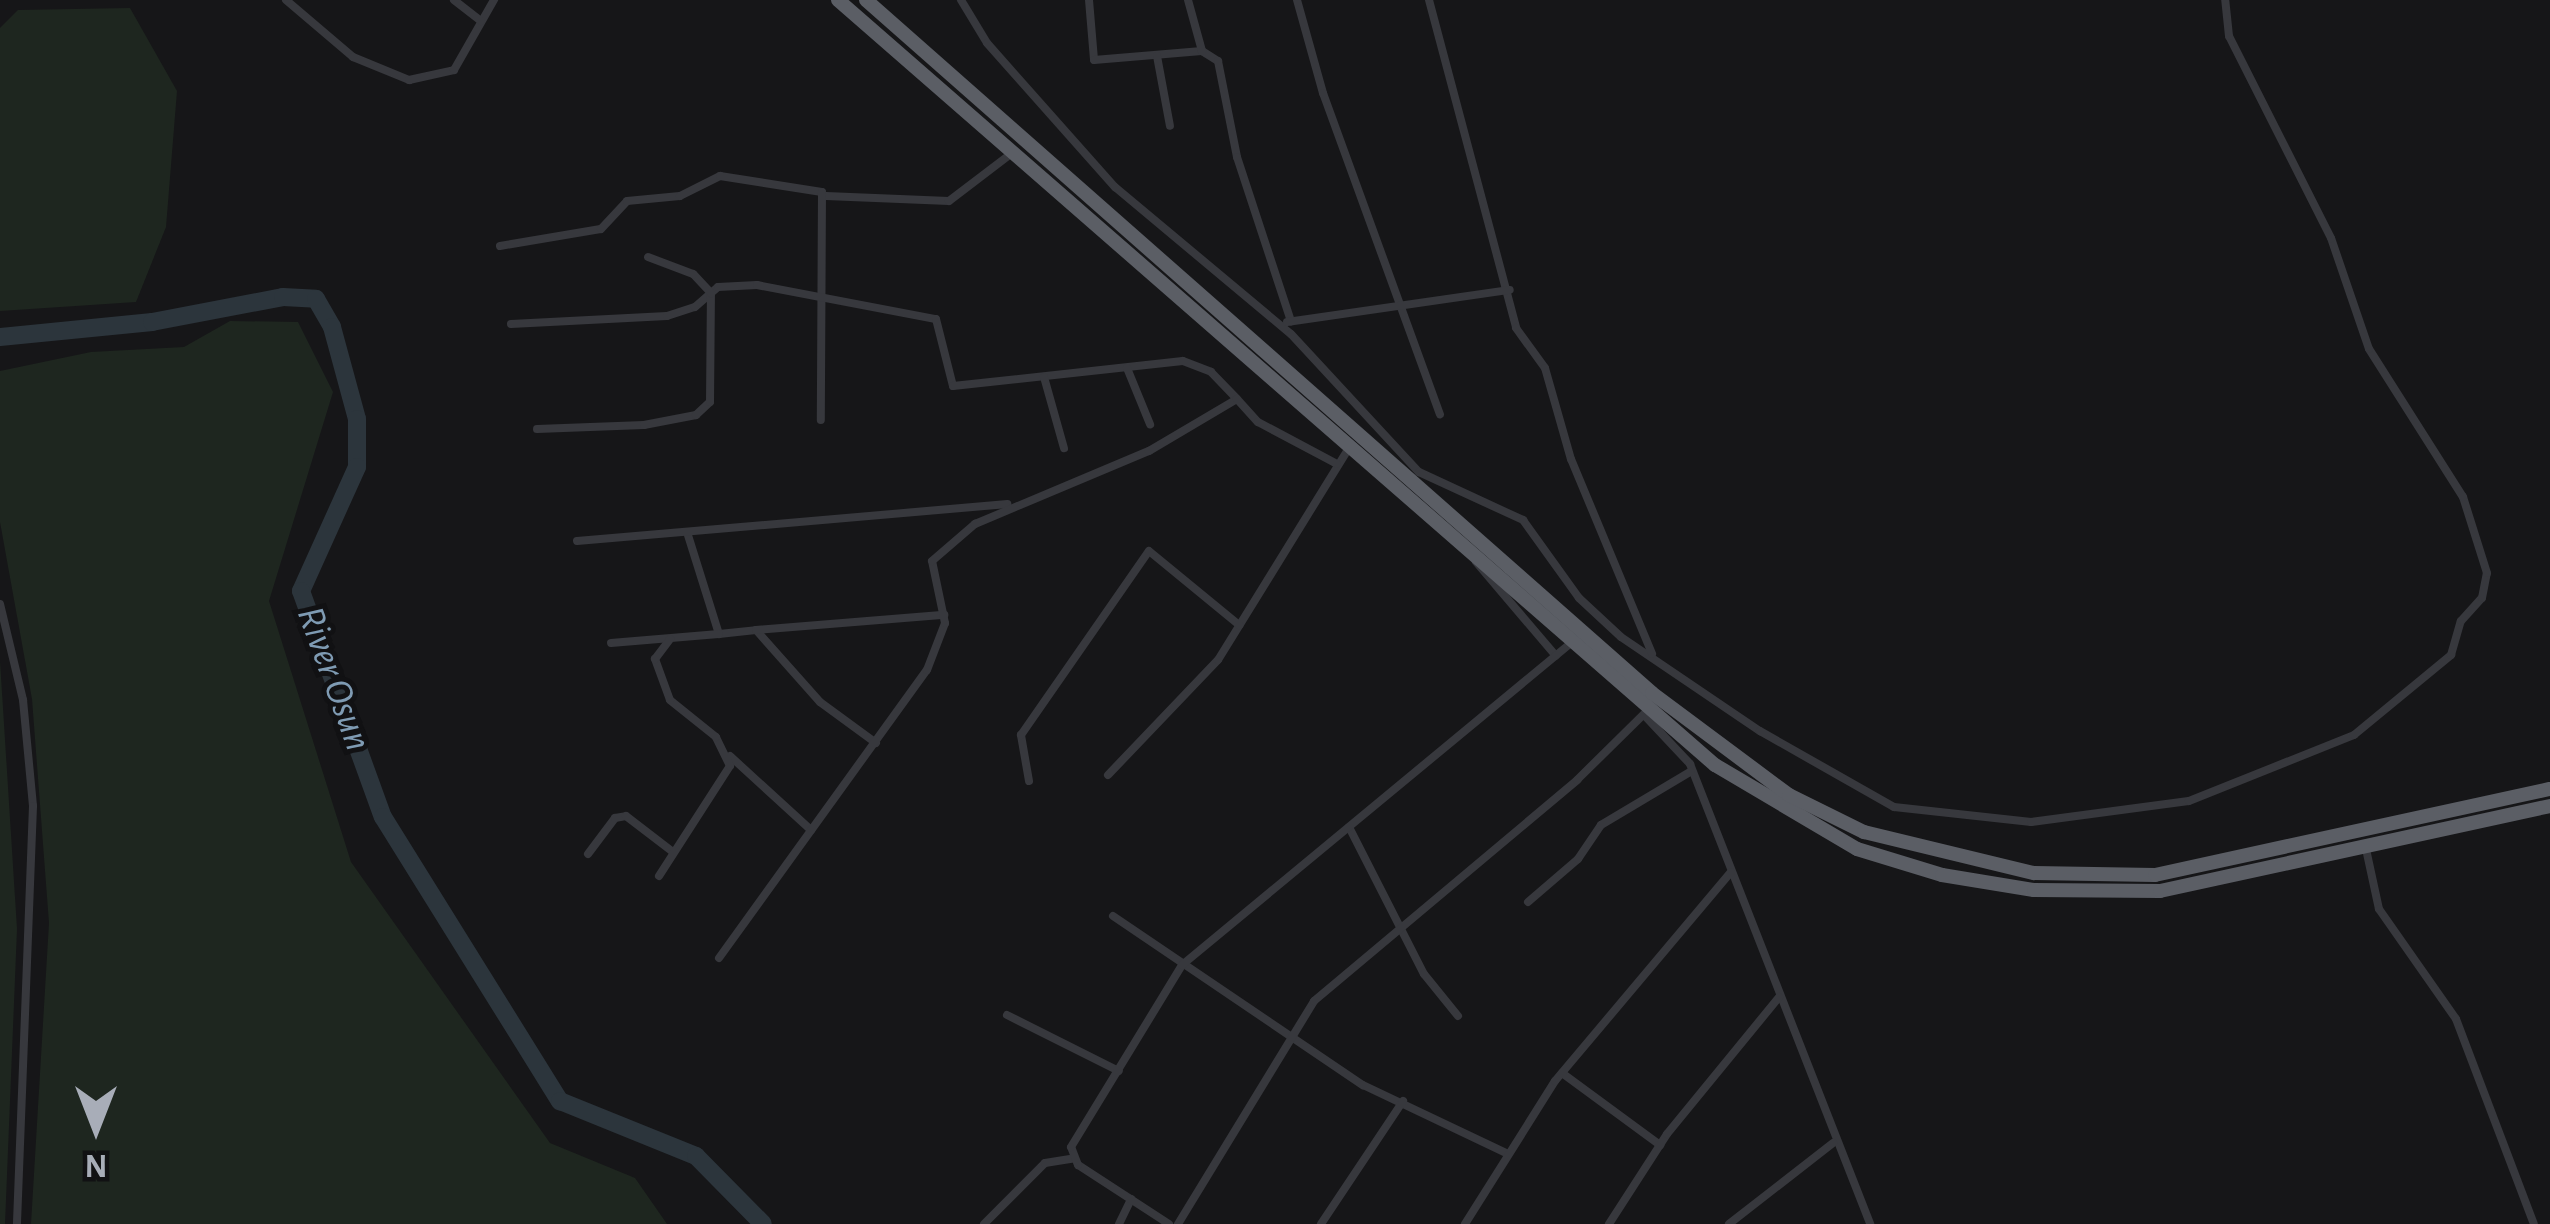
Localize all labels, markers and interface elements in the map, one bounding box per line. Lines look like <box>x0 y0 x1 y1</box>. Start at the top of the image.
water label: River Osun <box>285 600 381 758</box>
north arrow <box>36 1068 156 1188</box>
text: N <box>85 1148 107 1181</box>

